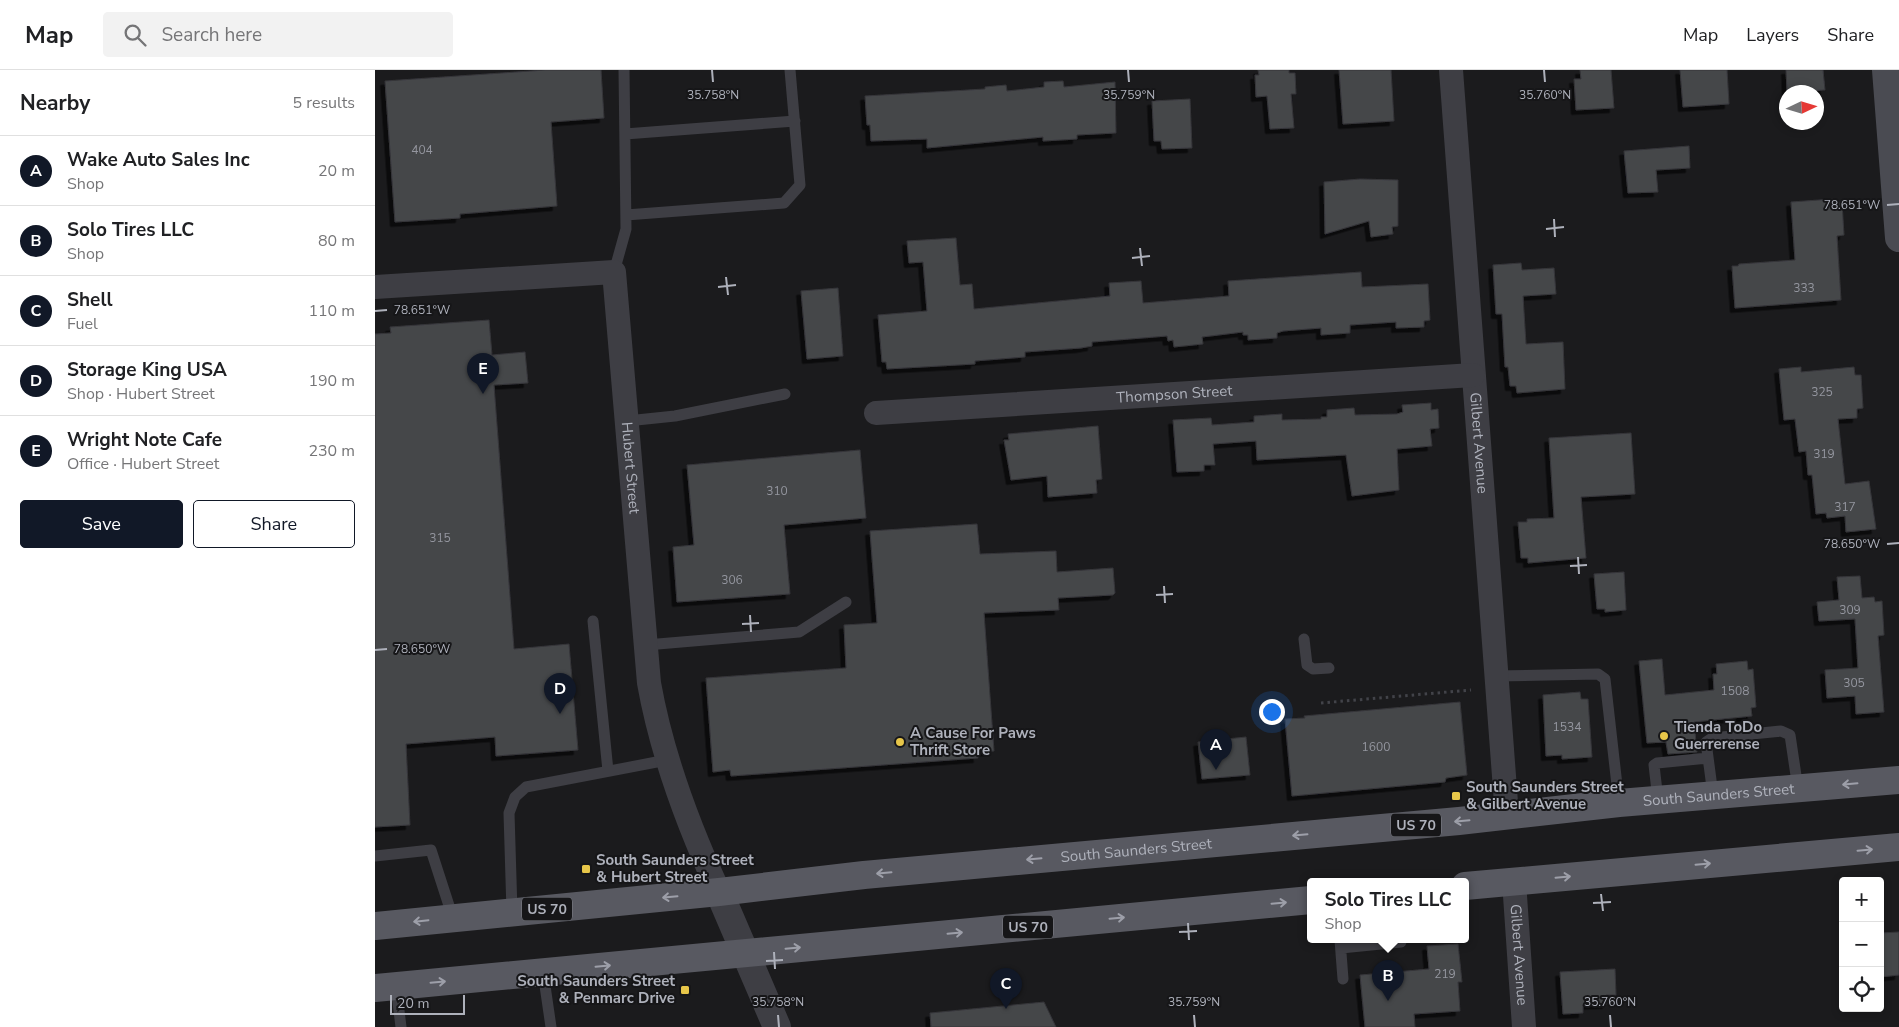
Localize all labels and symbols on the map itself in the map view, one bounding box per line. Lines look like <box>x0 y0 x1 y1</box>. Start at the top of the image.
north arrow <box>1779 85 1824 130</box>
text: 35.758°N <box>687 87 739 103</box>
text: 35.759°N <box>1103 87 1155 103</box>
text: 35.760°N <box>1519 87 1571 103</box>
house number: 404 <box>411 142 433 158</box>
text: 78.651°W <box>1824 197 1880 213</box>
house number: 333 <box>1793 280 1815 296</box>
text: 78.651°W <box>394 302 450 318</box>
pin: E <box>467 353 499 394</box>
street label: Thompson Street <box>1116 380 1234 408</box>
house number: 325 <box>1811 384 1833 400</box>
street label: Gilbert Avenue <box>1465 392 1493 494</box>
street label: Hubert Street <box>617 421 645 515</box>
house number: 319 <box>1813 446 1835 462</box>
house number: 310 <box>766 483 788 499</box>
house number: 317 <box>1834 499 1856 515</box>
house number: 315 <box>429 530 451 546</box>
text: 78.650°W <box>1824 536 1880 552</box>
house number: 306 <box>721 572 743 588</box>
house number: 309 <box>1839 602 1861 618</box>
text: 78.650°W <box>394 641 450 657</box>
pin: D <box>544 673 576 714</box>
house number: 305 <box>1843 675 1865 691</box>
house number: 1508 <box>1721 683 1749 699</box>
your location <box>1259 699 1285 725</box>
place label: Tienda ToDo Guerrerense <box>1674 717 1763 754</box>
house number: 1534 <box>1553 719 1581 735</box>
place label: A Cause For Paws Thrift Store <box>910 723 1036 760</box>
pin: A <box>1200 729 1232 770</box>
marker: Tienda ToDo Guerrerense <box>1658 730 1670 742</box>
marker: A Cause For Paws Thrift Store <box>894 736 906 748</box>
house number: 1600 <box>1362 739 1390 755</box>
place label: South Saunders Street & Gilbert Avenue <box>1466 777 1624 814</box>
street label: South Saunders Street <box>1642 779 1796 811</box>
one-way arrow <box>1843 780 1859 789</box>
marker: South Saunders Street & Gilbert Avenue <box>1450 790 1462 802</box>
road number: US 70 <box>1391 814 1441 836</box>
one-way arrow <box>1454 816 1470 826</box>
one-way arrow <box>1293 831 1309 840</box>
street label: South Saunders Street <box>1060 833 1213 867</box>
one-way arrow <box>1857 845 1873 855</box>
place label: South Saunders Street & Hubert Street <box>596 850 754 887</box>
one-way arrow <box>1026 855 1042 864</box>
one-way arrow <box>1695 860 1711 869</box>
marker: South Saunders Street & Hubert Street <box>580 863 592 875</box>
one-way arrow <box>877 868 893 878</box>
one-way arrow <box>1554 872 1570 882</box>
one-way arrow <box>663 892 679 902</box>
road number: US 70 <box>522 898 572 921</box>
one-way arrow <box>1270 898 1286 908</box>
street label: Gilbert Avenue <box>1506 903 1533 1006</box>
one-way arrow <box>1108 913 1124 923</box>
one-way arrow <box>414 916 430 926</box>
road number: US 70 <box>1003 916 1053 939</box>
one-way arrow <box>947 929 963 938</box>
one-way arrow <box>785 944 801 953</box>
pin: B <box>1372 960 1404 1001</box>
one-way arrow <box>594 961 610 971</box>
house number: 219 <box>1434 966 1456 982</box>
pin: C <box>990 968 1022 1009</box>
place label: South Saunders Street & Penmarc Drive <box>517 971 675 1008</box>
one-way arrow <box>430 977 446 986</box>
marker: South Saunders Street & Penmarc Drive <box>679 984 691 996</box>
scale bar <box>390 992 465 1015</box>
text: 35.758°N <box>752 994 804 1010</box>
text: 35.759°N <box>1168 994 1220 1010</box>
text: 35.760°N <box>1584 994 1636 1010</box>

